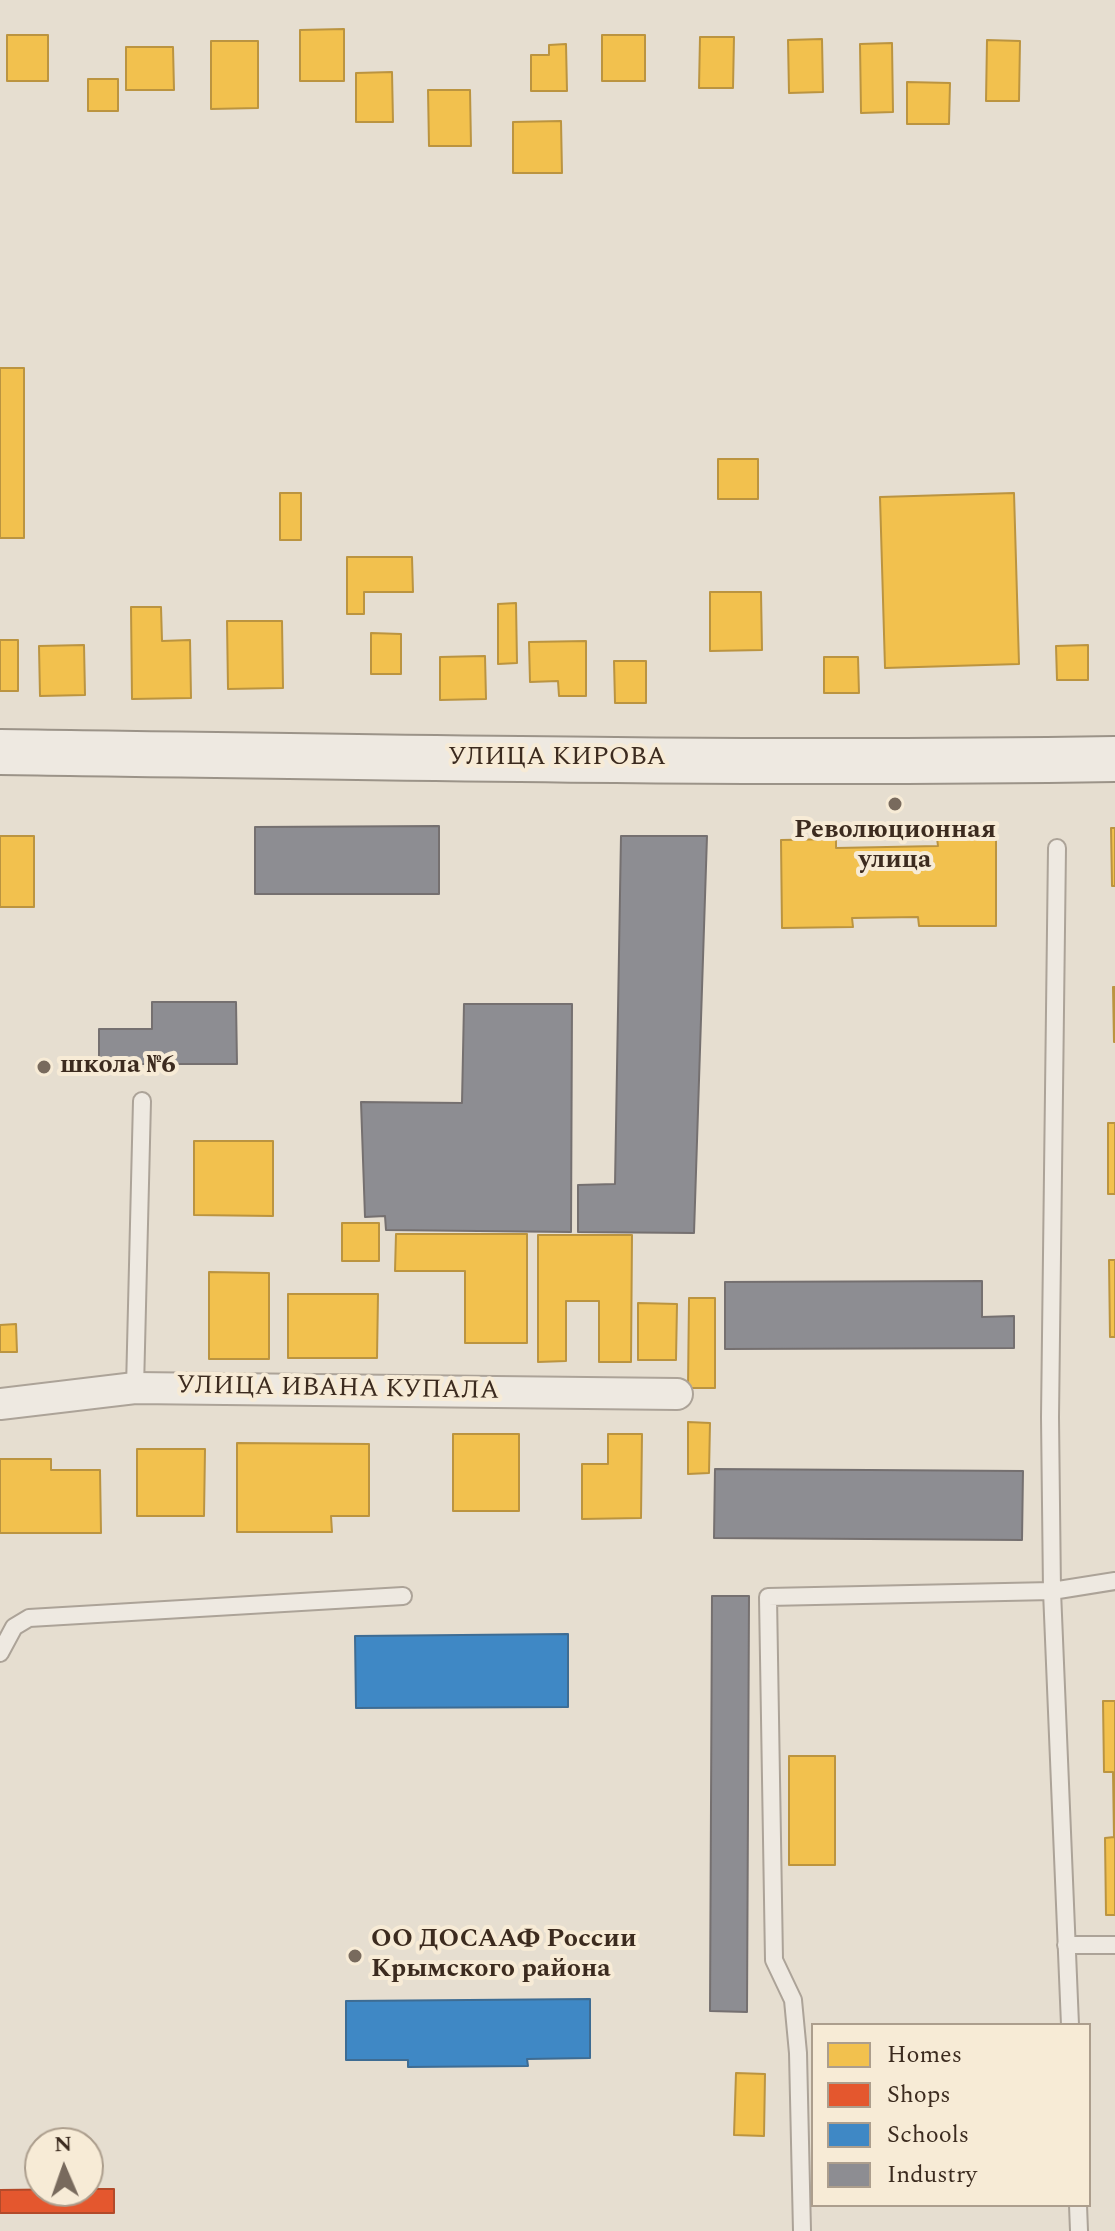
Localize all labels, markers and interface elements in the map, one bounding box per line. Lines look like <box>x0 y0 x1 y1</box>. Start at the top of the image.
street label: УЛИЦА КИРОВА <box>448 743 666 775</box>
marker: Революционная улица <box>886 795 904 813</box>
place label: Революционная улица <box>794 816 996 878</box>
place label: школа №6 <box>60 1051 176 1083</box>
marker: школа №6 <box>35 1058 53 1076</box>
street label: УЛИЦА ИВАНА КУПАЛА <box>176 1372 500 1408</box>
place label: ОО ДОСААФ России Крымского района <box>371 1925 637 1986</box>
marker: ОО ДОСААФ России Крымского района <box>346 1947 364 1965</box>
legend <box>811 2023 1091 2207</box>
text: Homes <box>887 2037 962 2073</box>
text: Shops <box>887 2077 951 2113</box>
text: Schools <box>887 2117 969 2153</box>
north arrow <box>24 2127 104 2207</box>
text: N <box>54 2128 73 2161</box>
text: Industry <box>887 2157 977 2193</box>

